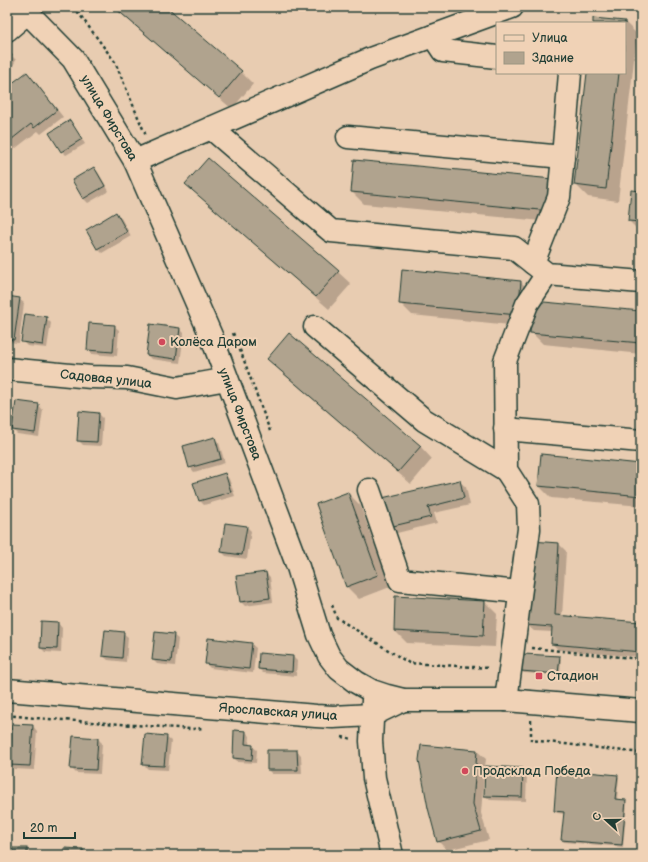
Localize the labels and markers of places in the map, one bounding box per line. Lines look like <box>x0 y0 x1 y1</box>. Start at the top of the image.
place label: Колёса Даром <box>170 334 257 350</box>
marker: Колёса Даром <box>157 337 167 347</box>
place label: Стадион <box>547 668 599 684</box>
marker: Стадион <box>534 671 544 681</box>
place label: Продсклад Победа <box>473 763 591 779</box>
marker: Продсклад Победа <box>460 766 470 776</box>

